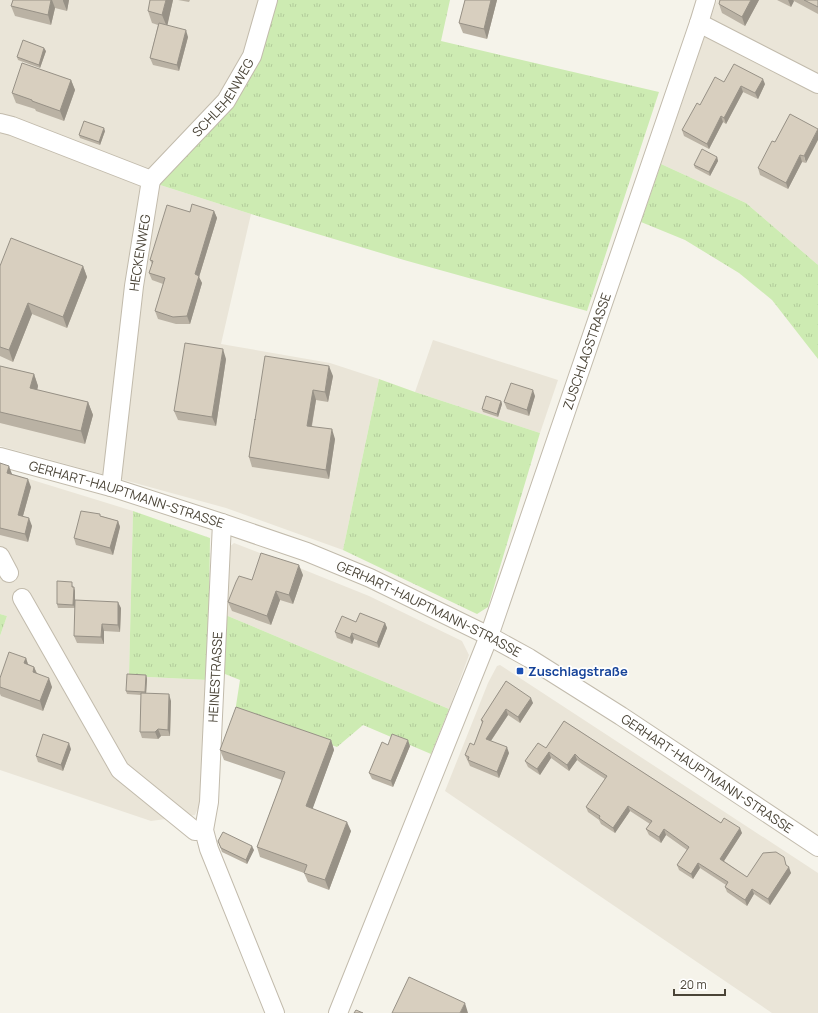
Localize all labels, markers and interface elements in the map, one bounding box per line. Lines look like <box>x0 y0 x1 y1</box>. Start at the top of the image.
street label: SCHLEHENWEG <box>188 55 258 140</box>
street label: HECKENWEG <box>124 213 154 292</box>
street label: ZUSCHLAGSTRASSE <box>558 291 615 412</box>
street label: GERHART-HAUPTMANN-STRASSE <box>27 456 227 532</box>
street label: GERHART-HAUPTMANN-STRASSE <box>334 556 524 661</box>
street label: HEINESTRASSE <box>204 631 226 723</box>
place label: Zuschlagstraße <box>528 662 628 680</box>
marker: Zuschlagstraße <box>515 666 525 676</box>
street label: GERHART-HAUPTMANN-STRASSE <box>618 710 797 837</box>
scale bar <box>674 971 725 997</box>
text: 20 m <box>680 976 707 993</box>

